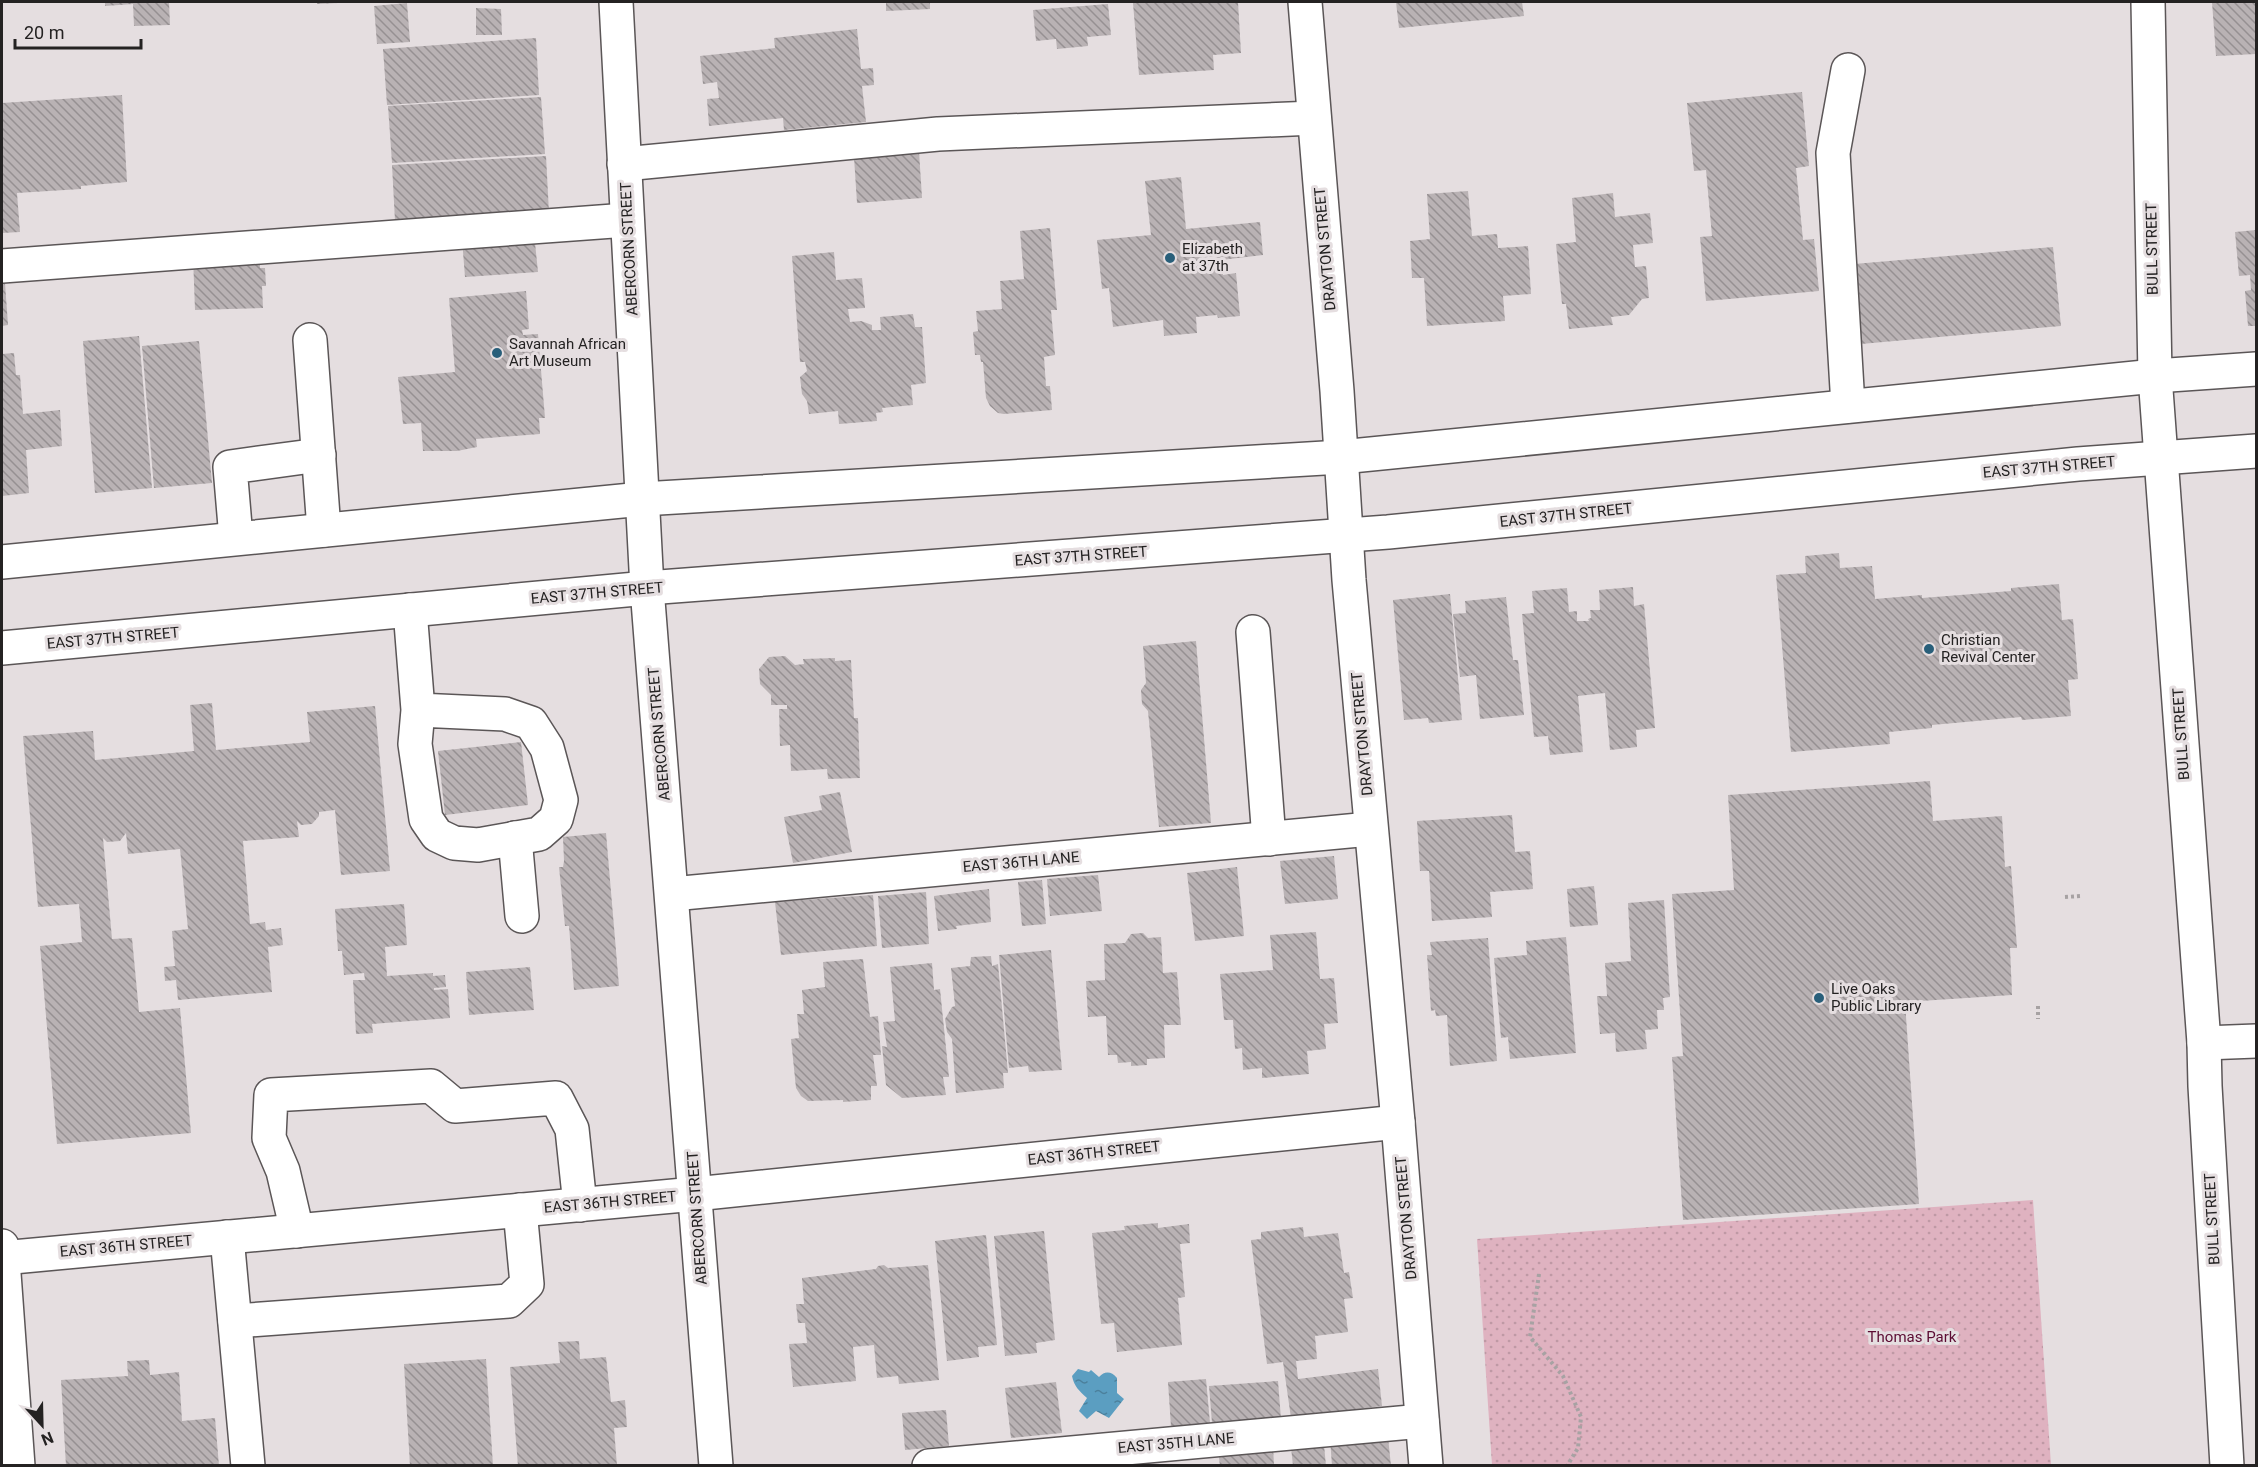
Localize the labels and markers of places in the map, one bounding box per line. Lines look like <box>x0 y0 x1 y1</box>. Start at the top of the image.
place label: Elizabeth at 37th <box>1182 240 1243 275</box>
marker: Elizabeth at 37th <box>1163 251 1177 265</box>
place label: Savannah African Art Museum <box>509 335 626 370</box>
marker: Savannah African Art Museum <box>490 346 504 360</box>
place label: Christian Revival Center <box>1941 631 2036 666</box>
marker: Christian Revival Center <box>1922 642 1936 656</box>
place label: Live Oaks Public Library <box>1831 980 1921 1015</box>
marker: Live Oaks Public Library <box>1812 991 1826 1005</box>

